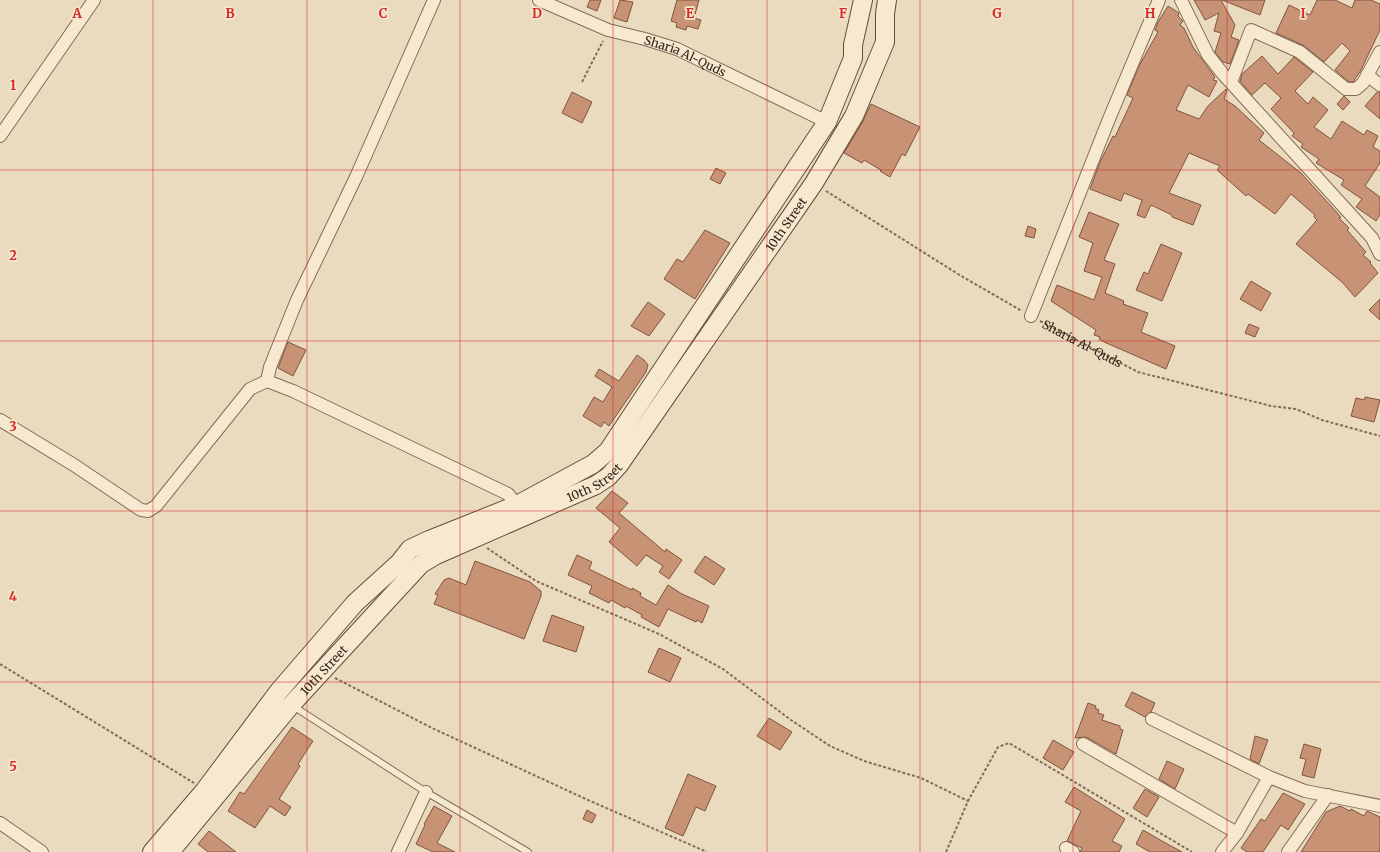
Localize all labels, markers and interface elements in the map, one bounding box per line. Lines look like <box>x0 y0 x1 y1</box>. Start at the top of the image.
text: A <box>71 5 82 22</box>
text: B <box>225 5 235 22</box>
text: C <box>379 5 388 22</box>
text: D <box>532 5 542 22</box>
text: E <box>686 5 695 22</box>
text: F <box>839 5 847 22</box>
text: G <box>992 5 1002 22</box>
text: H <box>1145 5 1156 22</box>
text: I <box>1300 5 1306 22</box>
street label: Sharia Al-Quds <box>643 32 729 79</box>
text: 1 <box>10 77 16 94</box>
street label: 10th Street <box>762 194 810 254</box>
text: 2 <box>9 247 17 264</box>
street label: Sharia Al-Quds <box>1040 316 1125 370</box>
text: 3 <box>9 418 17 435</box>
street label: 10th Street <box>564 460 625 505</box>
text: 4 <box>9 588 18 605</box>
street label: 10th Street <box>297 642 350 698</box>
text: 5 <box>9 758 17 775</box>

